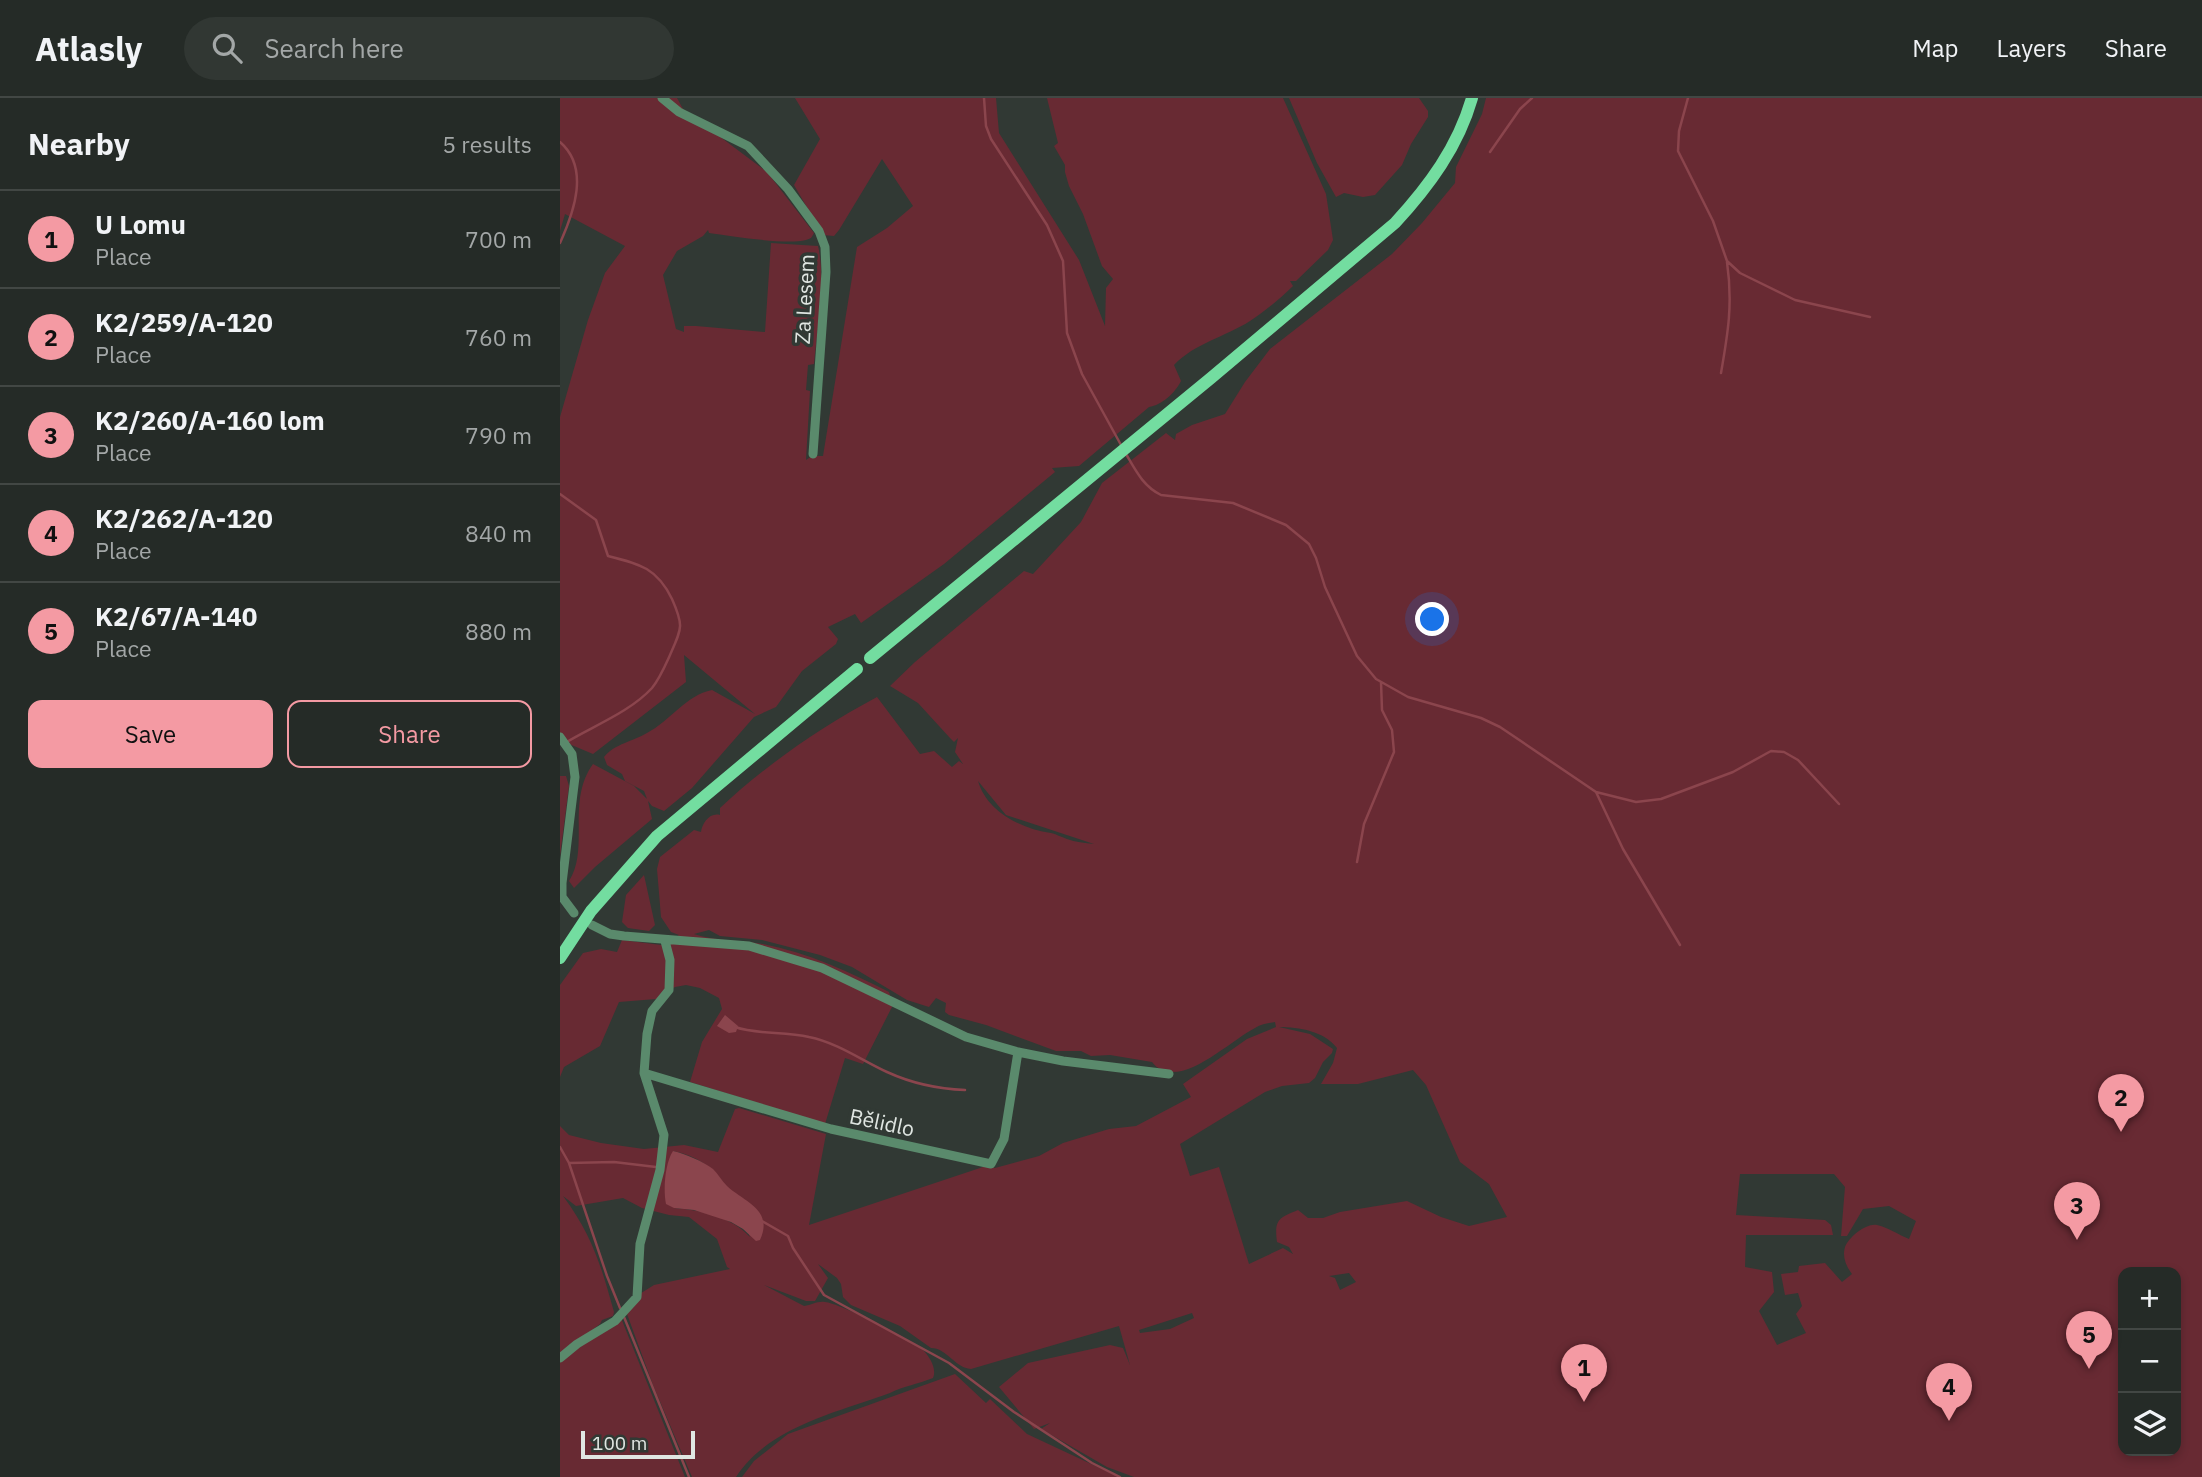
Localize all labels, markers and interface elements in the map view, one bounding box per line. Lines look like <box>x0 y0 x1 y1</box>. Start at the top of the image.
search box <box>184 17 674 80</box>
text: Atlasly <box>35 27 142 70</box>
icon: search <box>208 29 246 67</box>
text: Search here <box>264 31 404 65</box>
text: Map <box>1912 32 1959 64</box>
text: Layers <box>1997 32 2067 64</box>
text: Share <box>2105 32 2167 64</box>
text: Nearby <box>28 124 130 163</box>
text: 5 results <box>442 129 532 159</box>
text: U Lomu <box>95 207 186 241</box>
text: 1 <box>44 224 58 254</box>
text: 700 m <box>465 224 532 254</box>
text: Place <box>95 241 152 271</box>
street label: Za Lesem <box>788 253 820 345</box>
text: K2/259/A-120 <box>95 305 273 339</box>
text: 2 <box>44 322 58 352</box>
text: 760 m <box>465 322 532 352</box>
text: Place <box>95 339 152 369</box>
text: K2/260/A-160 lom <box>95 403 325 437</box>
text: 3 <box>44 420 58 450</box>
text: 790 m <box>465 420 532 450</box>
text: Place <box>95 437 152 467</box>
text: K2/262/A-120 <box>95 501 273 535</box>
text: 4 <box>44 518 58 548</box>
text: 840 m <box>465 518 532 548</box>
text: Place <box>95 535 152 565</box>
text: K2/67/A-140 <box>95 599 257 633</box>
your location <box>1415 602 1449 636</box>
text: 5 <box>44 616 58 646</box>
text: 880 m <box>465 616 532 646</box>
text: Place <box>95 633 152 663</box>
button: Save <box>28 700 273 768</box>
button: Share <box>287 700 532 768</box>
pin: 2 <box>2098 1074 2144 1132</box>
street label: Bělidlo <box>847 1101 917 1143</box>
pin: 3 <box>2054 1182 2100 1240</box>
map controls <box>2118 1267 2181 1456</box>
button: + <box>2118 1267 2181 1330</box>
pin: 5 <box>2066 1311 2112 1369</box>
button: − <box>2118 1330 2181 1393</box>
pin: 1 <box>1561 1344 1607 1402</box>
pin: 4 <box>1926 1363 1972 1421</box>
button: layers <box>2118 1393 2181 1456</box>
scale bar <box>581 1428 695 1460</box>
text: 100 m <box>592 1431 647 1455</box>

